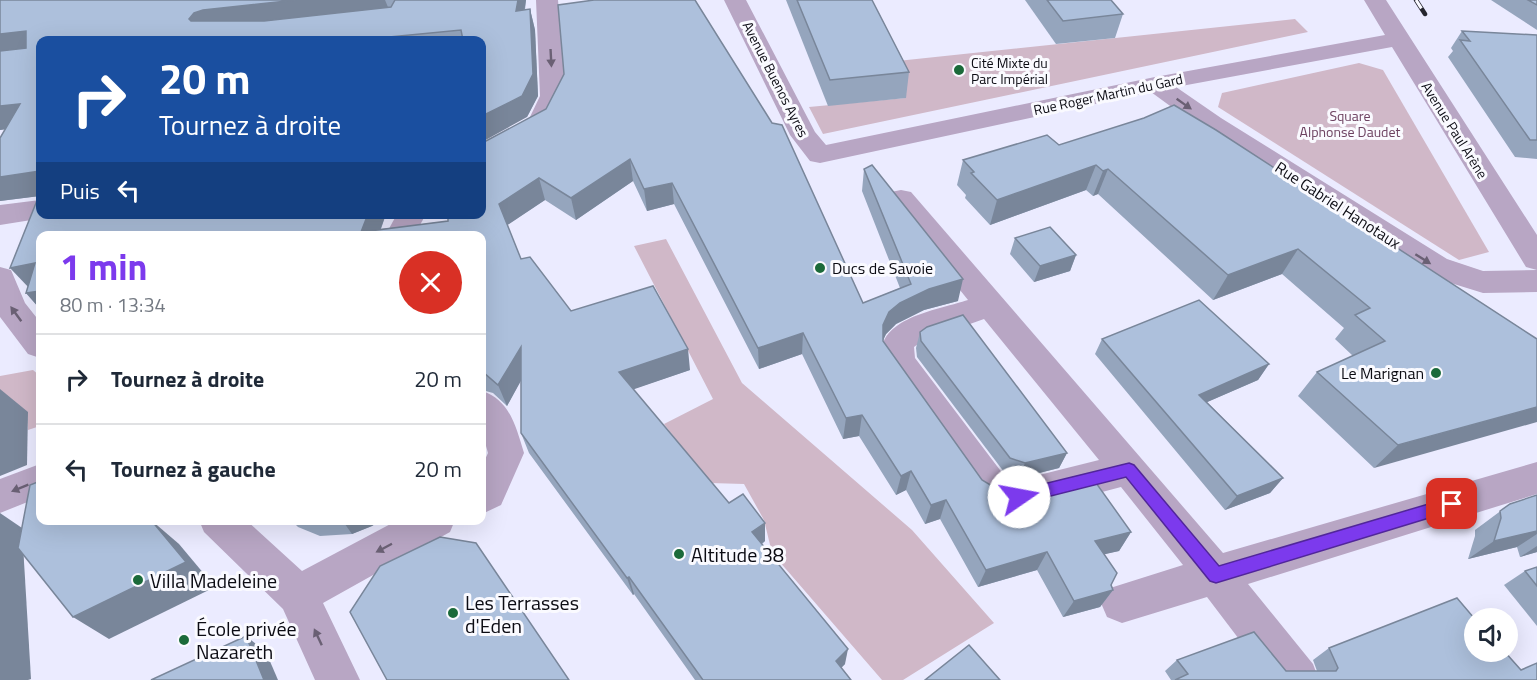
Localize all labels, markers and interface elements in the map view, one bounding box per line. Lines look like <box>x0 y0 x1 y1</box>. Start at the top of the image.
street label: Avenue Buenos Ayres <box>738 17 814 141</box>
text: 20 m <box>159 46 251 110</box>
one-way arrow <box>546 49 555 68</box>
place label: Cité Mixte du Parc Impérial <box>971 52 1048 89</box>
icon: right <box>60 60 138 138</box>
marker: Cité Mixte du Parc Impérial <box>952 63 966 77</box>
street label: Rue Roger Martin du Gard <box>1031 68 1185 120</box>
street label: Avenue Paul Arène <box>1417 78 1493 182</box>
one-way arrow <box>1175 98 1191 110</box>
text: Tournez à droite <box>159 104 341 145</box>
park label: Square Alphonse Daudet <box>1300 105 1401 142</box>
street label: Rue Gabriel Hanotaux <box>1270 155 1406 255</box>
text: Puis <box>60 174 100 208</box>
icon: left <box>112 174 145 207</box>
text: 1 min <box>60 239 147 294</box>
button: close <box>399 251 462 314</box>
one-way arrow <box>1415 254 1432 265</box>
place label: Ducs de Savoie <box>832 256 933 280</box>
marker: Ducs de Savoie <box>813 261 827 275</box>
text: 80 m · 13:34 <box>60 289 166 320</box>
one-way arrow <box>10 306 22 322</box>
place label: Le Marignan <box>1341 361 1424 385</box>
text: Tournez à droite <box>111 362 264 396</box>
text: 20 m <box>414 362 462 396</box>
icon: right <box>60 363 93 396</box>
marker: Le Marignan <box>1429 366 1443 380</box>
text: Tournez à gauche <box>111 452 276 486</box>
text: 20 m <box>414 452 462 486</box>
icon: left <box>60 453 93 486</box>
position arrow <box>987 465 1051 529</box>
pin <box>1426 478 1477 529</box>
one-way arrow <box>11 483 29 493</box>
icon: arrive <box>1435 487 1468 520</box>
place label: Altitude 38 <box>691 539 784 570</box>
one-way arrow <box>376 543 393 553</box>
marker: Altitude 38 <box>672 547 686 561</box>
place label: Villa Madeleine <box>150 565 277 596</box>
marker: Villa Madeleine <box>131 573 145 587</box>
place label: Les Terrasses d'Eden <box>465 587 579 641</box>
marker: Les Terrasses d'Eden <box>446 606 460 620</box>
map controls <box>1464 608 1518 662</box>
button: sound <box>1464 608 1518 662</box>
place label: École privée Nazareth <box>196 613 297 667</box>
one-way arrow <box>313 629 322 646</box>
marker: École privée Nazareth <box>177 633 191 647</box>

